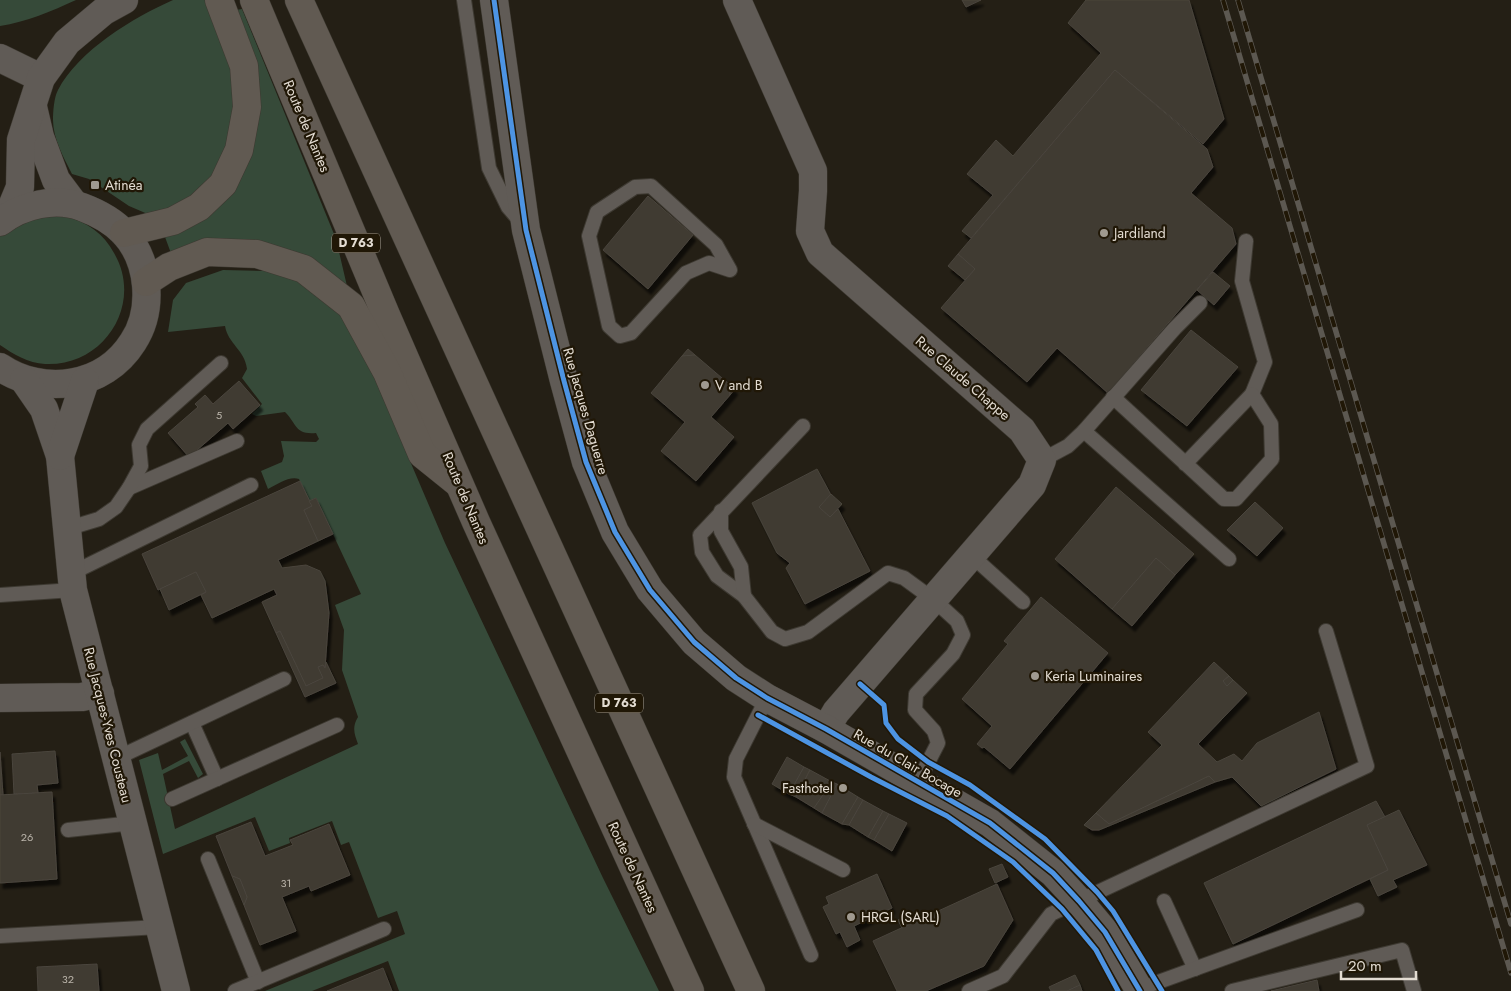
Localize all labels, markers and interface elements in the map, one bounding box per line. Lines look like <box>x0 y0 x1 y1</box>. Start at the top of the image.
street label: Route de Nantes <box>279 77 336 175</box>
place label: Atinéa <box>105 175 143 195</box>
marker: Atinéa <box>89 179 101 191</box>
place label: Jardiland <box>1112 223 1166 243</box>
marker: Jardiland <box>1098 227 1110 239</box>
road number: D 763 <box>332 234 380 252</box>
street label: Rue Claude Chappe <box>911 331 1015 425</box>
street label: Rue Jacques Daguerre <box>558 345 614 477</box>
place label: V and B <box>715 375 763 395</box>
marker: V and B <box>699 379 711 391</box>
house number: 5 <box>216 407 222 423</box>
street label: Route de Nantes <box>438 449 495 547</box>
street label: Rue Jacques-Yves Cousteau <box>79 645 137 805</box>
place label: Keria Luminaires <box>1045 666 1143 686</box>
marker: Keria Luminaires <box>1029 670 1041 682</box>
road number: D 763 <box>595 694 643 712</box>
street label: Rue du Clair Bocage <box>850 724 966 802</box>
place label: Fasthotel <box>782 778 833 798</box>
marker: Fasthotel <box>837 782 849 794</box>
street label: Route de Nantes <box>603 818 663 916</box>
house number: 26 <box>21 829 33 845</box>
house number: 31 <box>281 875 291 891</box>
place label: HRGL (SARL) <box>861 907 940 927</box>
marker: HRGL (SARL) <box>845 911 857 923</box>
scale bar <box>1341 948 1416 980</box>
text: 20 m <box>1348 955 1382 977</box>
house number: 32 <box>62 971 74 987</box>

